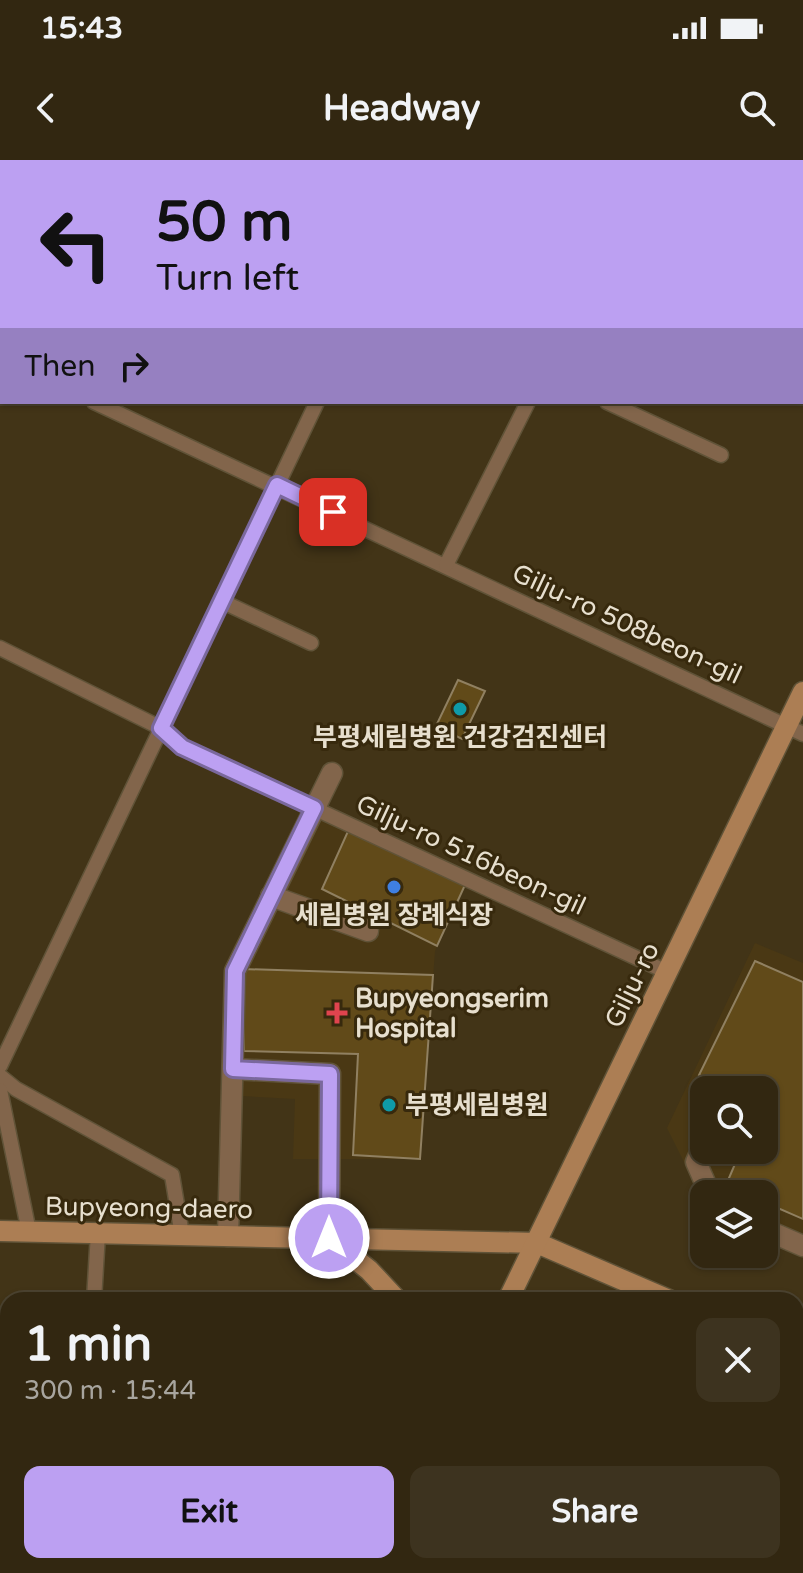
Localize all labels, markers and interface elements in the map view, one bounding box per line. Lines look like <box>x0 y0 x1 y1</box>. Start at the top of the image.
text: 15:43 <box>40 10 123 47</box>
icon: back <box>24 86 68 130</box>
icon: search <box>735 86 779 130</box>
text: Headway <box>323 87 480 130</box>
text: 50 m <box>156 189 292 256</box>
icon: left <box>24 192 128 296</box>
text: Turn left <box>156 257 299 300</box>
icon: right <box>112 344 156 388</box>
text: Then <box>24 348 96 385</box>
pin <box>299 478 367 546</box>
icon: arrive <box>311 490 355 534</box>
street label: Gilju-ro 508beon-gil <box>507 557 747 691</box>
marker: 부평세림병원 건강검진센터 <box>451 700 469 718</box>
place label: 부평세림병원 건강검진센터 <box>313 722 607 753</box>
street label: Gilju-ro 516beon-gil <box>351 788 591 922</box>
marker: 세림병원 장례식장 <box>385 878 403 896</box>
place label: 세림병원 장례식장 <box>295 900 493 931</box>
street label: Gilju-ro <box>598 937 666 1033</box>
place label: Bupyeongserim Hospital <box>355 983 549 1044</box>
marker: Bupyeongserim Hospital <box>326 1002 348 1024</box>
map controls <box>690 1076 778 1268</box>
button: search <box>690 1076 778 1164</box>
place label: 부평세림병원 <box>405 1090 549 1121</box>
marker: 부평세림병원 <box>380 1096 398 1114</box>
button: layers <box>690 1180 778 1268</box>
street label: Bupyeong-daero <box>45 1191 253 1225</box>
position arrow <box>287 1196 371 1280</box>
text: 1 min <box>24 1316 152 1374</box>
button: close <box>696 1318 780 1402</box>
text: 300 m · 15:44 <box>24 1375 196 1406</box>
button: Exit <box>24 1466 394 1558</box>
button: Share <box>410 1466 780 1558</box>

